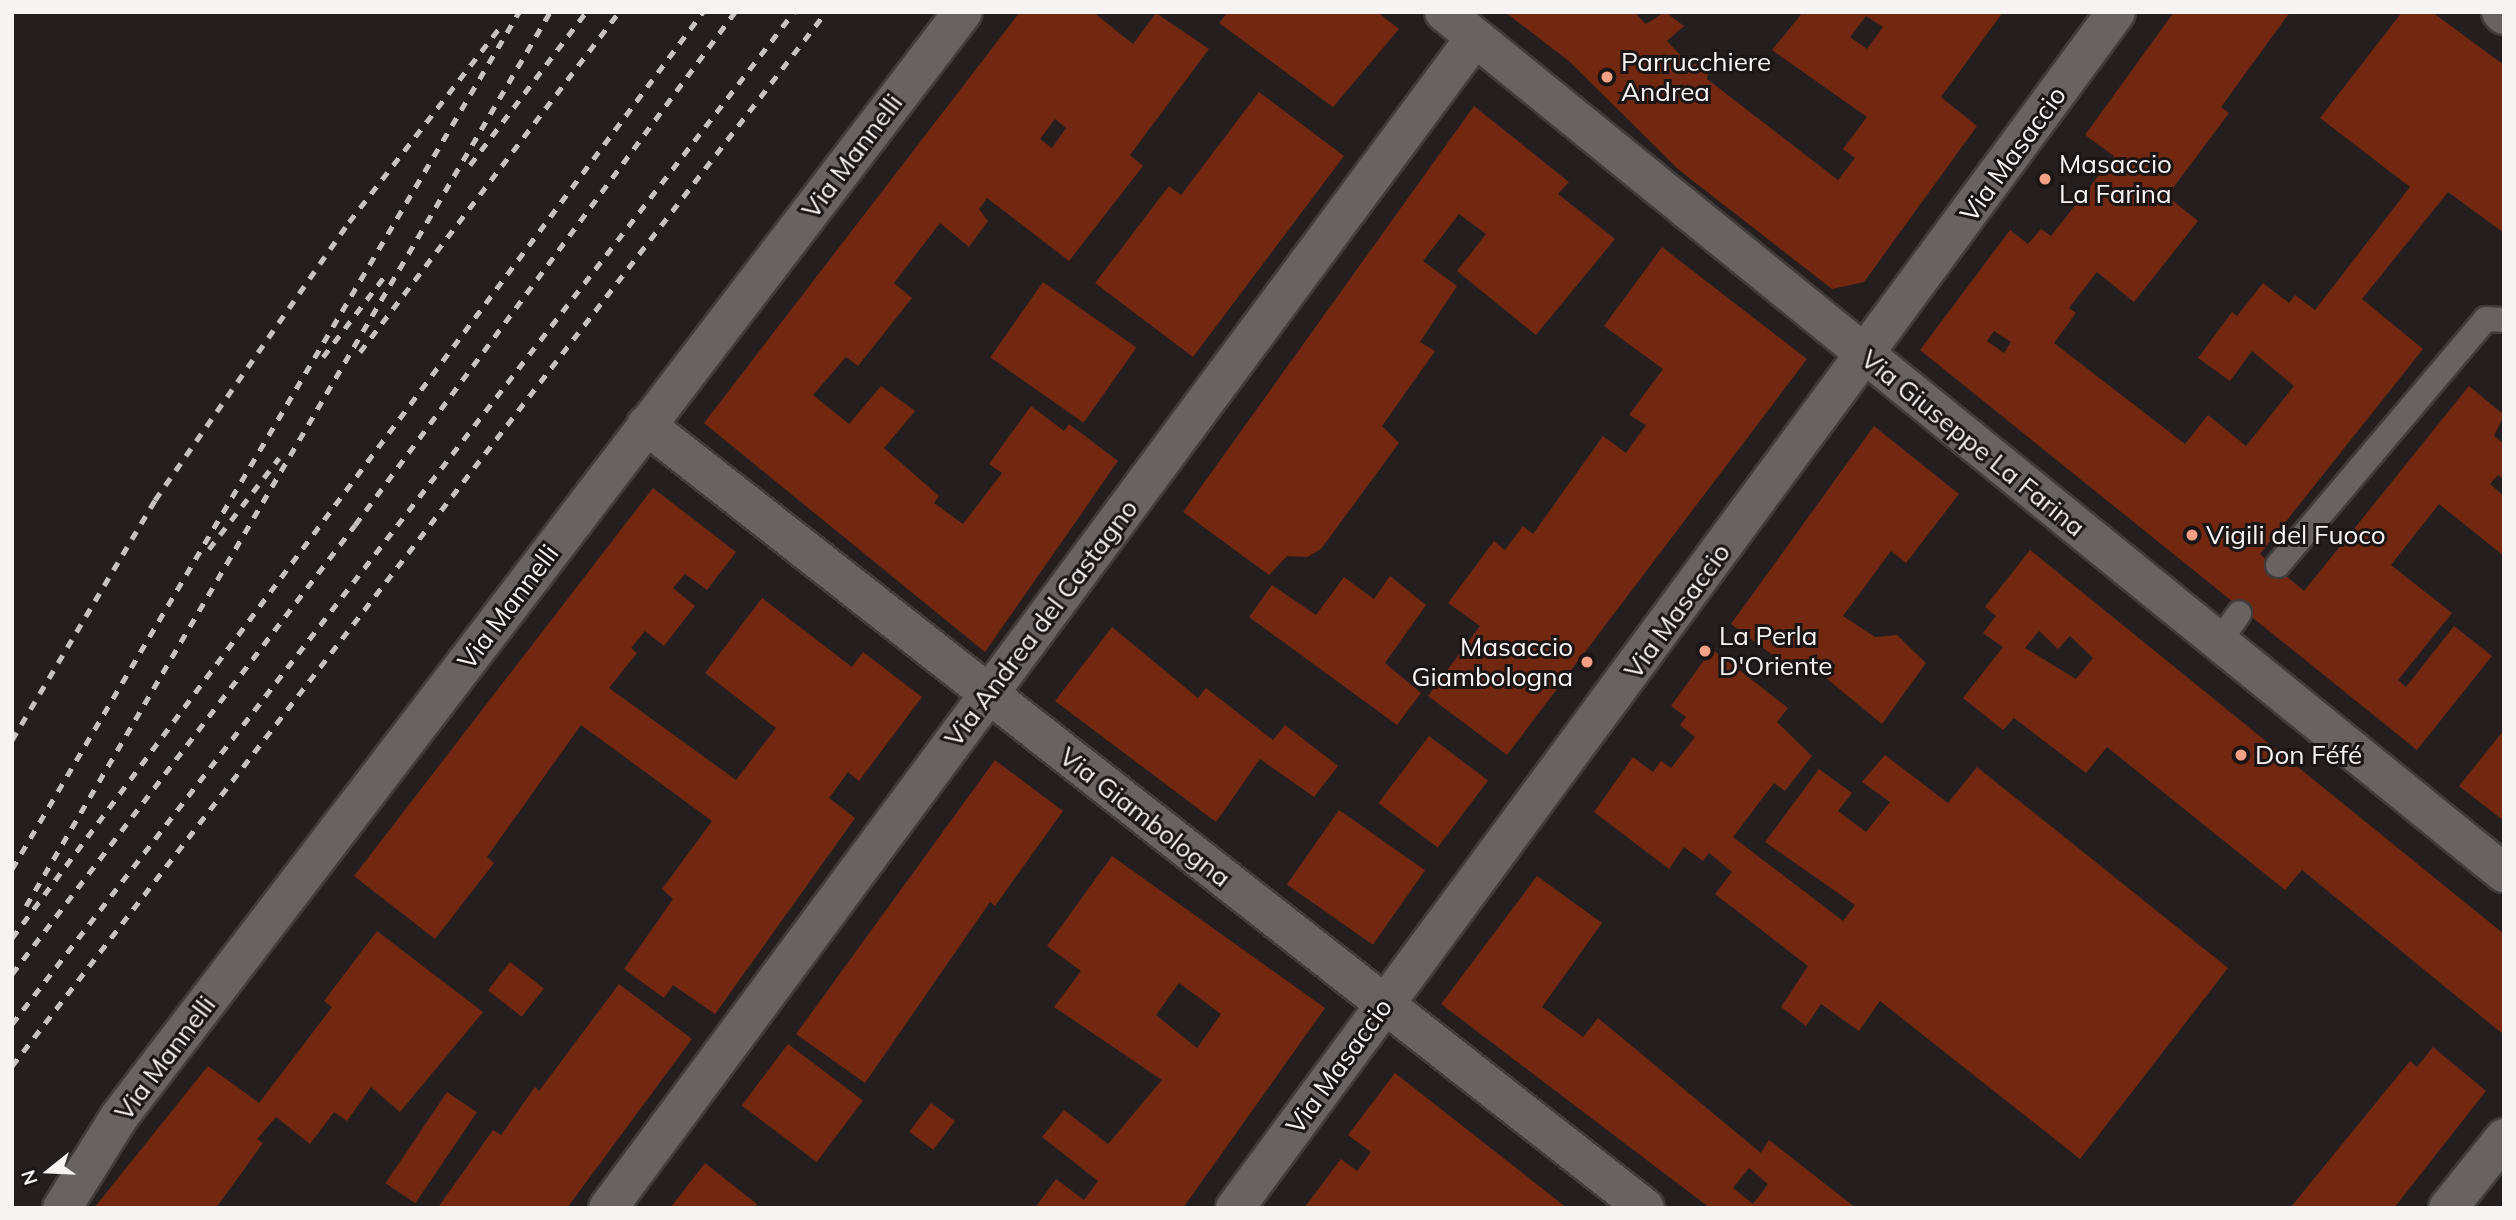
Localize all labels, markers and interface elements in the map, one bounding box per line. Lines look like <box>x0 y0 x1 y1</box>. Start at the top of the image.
place label: Parrucchiere Andrea <box>1621 46 1771 108</box>
marker: Parrucchiere Andrea <box>1599 69 1615 85</box>
street label: Via Masaccio <box>1953 80 2073 228</box>
street label: Via Mannelli <box>795 88 909 224</box>
place label: Masaccio La Farina <box>2059 148 2172 210</box>
marker: Masaccio La Farina <box>2037 171 2053 187</box>
street label: Via Giuseppe La Farina <box>1855 343 2091 543</box>
street label: Via Andrea del Castagno <box>938 493 1144 753</box>
place label: Vigili del Fuoco <box>2206 519 2386 551</box>
marker: Vigili del Fuoco <box>2184 527 2200 543</box>
street label: Via Masaccio <box>1617 537 1737 685</box>
street label: Via Mannelli <box>451 539 565 675</box>
place label: La Perla D'Oriente <box>1719 620 1832 682</box>
place label: Masaccio Giambologna <box>1411 631 1573 692</box>
marker: La Perla D'Oriente <box>1697 643 1713 659</box>
marker: Masaccio Giambologna <box>1579 654 1595 670</box>
place label: Don Féfé <box>2255 739 2362 771</box>
street label: Via Giambologna <box>1053 741 1237 893</box>
marker: Don Féfé <box>2233 747 2249 763</box>
street label: Via Mannelli <box>108 990 222 1126</box>
street label: Via Masaccio <box>1279 992 1399 1140</box>
north arrow <box>14 1136 84 1206</box>
text: N <box>15 1167 43 1188</box>

